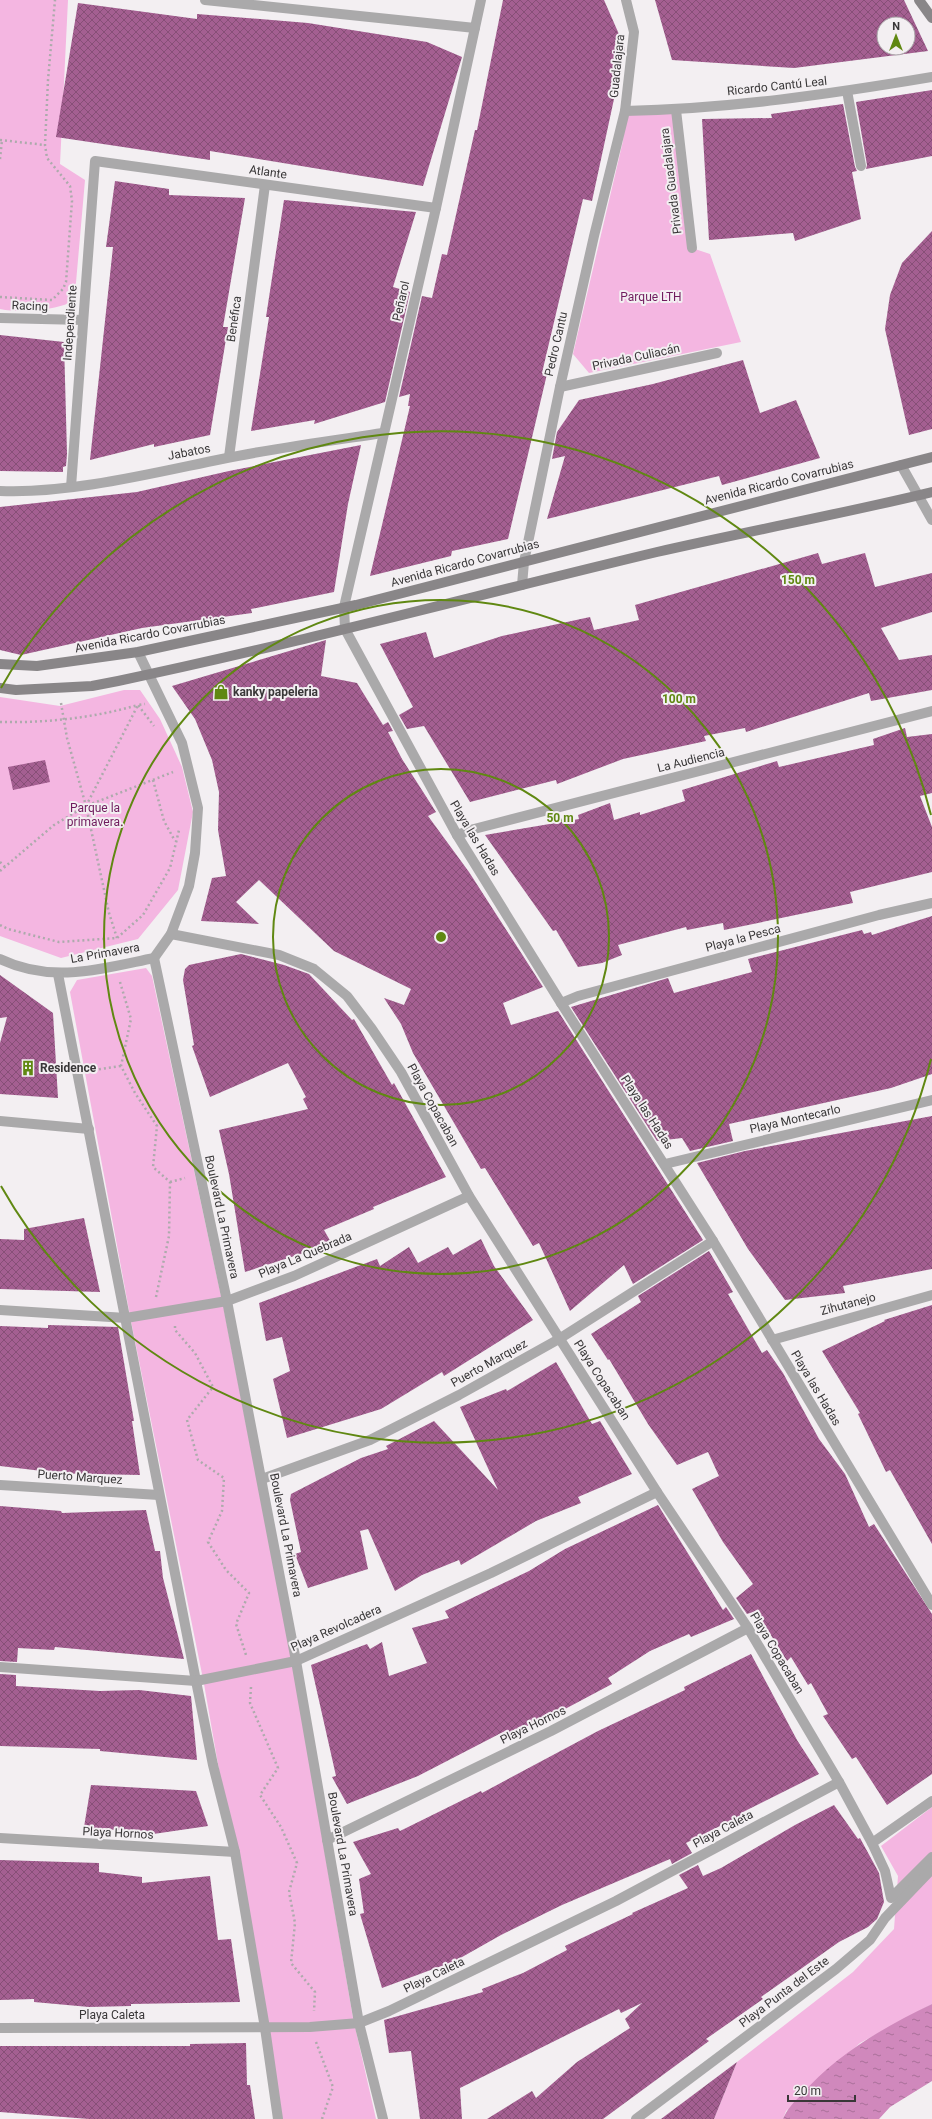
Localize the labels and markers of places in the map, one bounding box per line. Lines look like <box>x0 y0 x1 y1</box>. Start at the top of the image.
shop icon: kanky papeleria <box>212 683 230 701</box>
place label: kanky papeleria <box>233 685 319 699</box>
centre of rings <box>434 930 448 944</box>
building icon: Residence <box>19 1059 37 1077</box>
place label: Residence <box>40 1061 97 1075</box>

